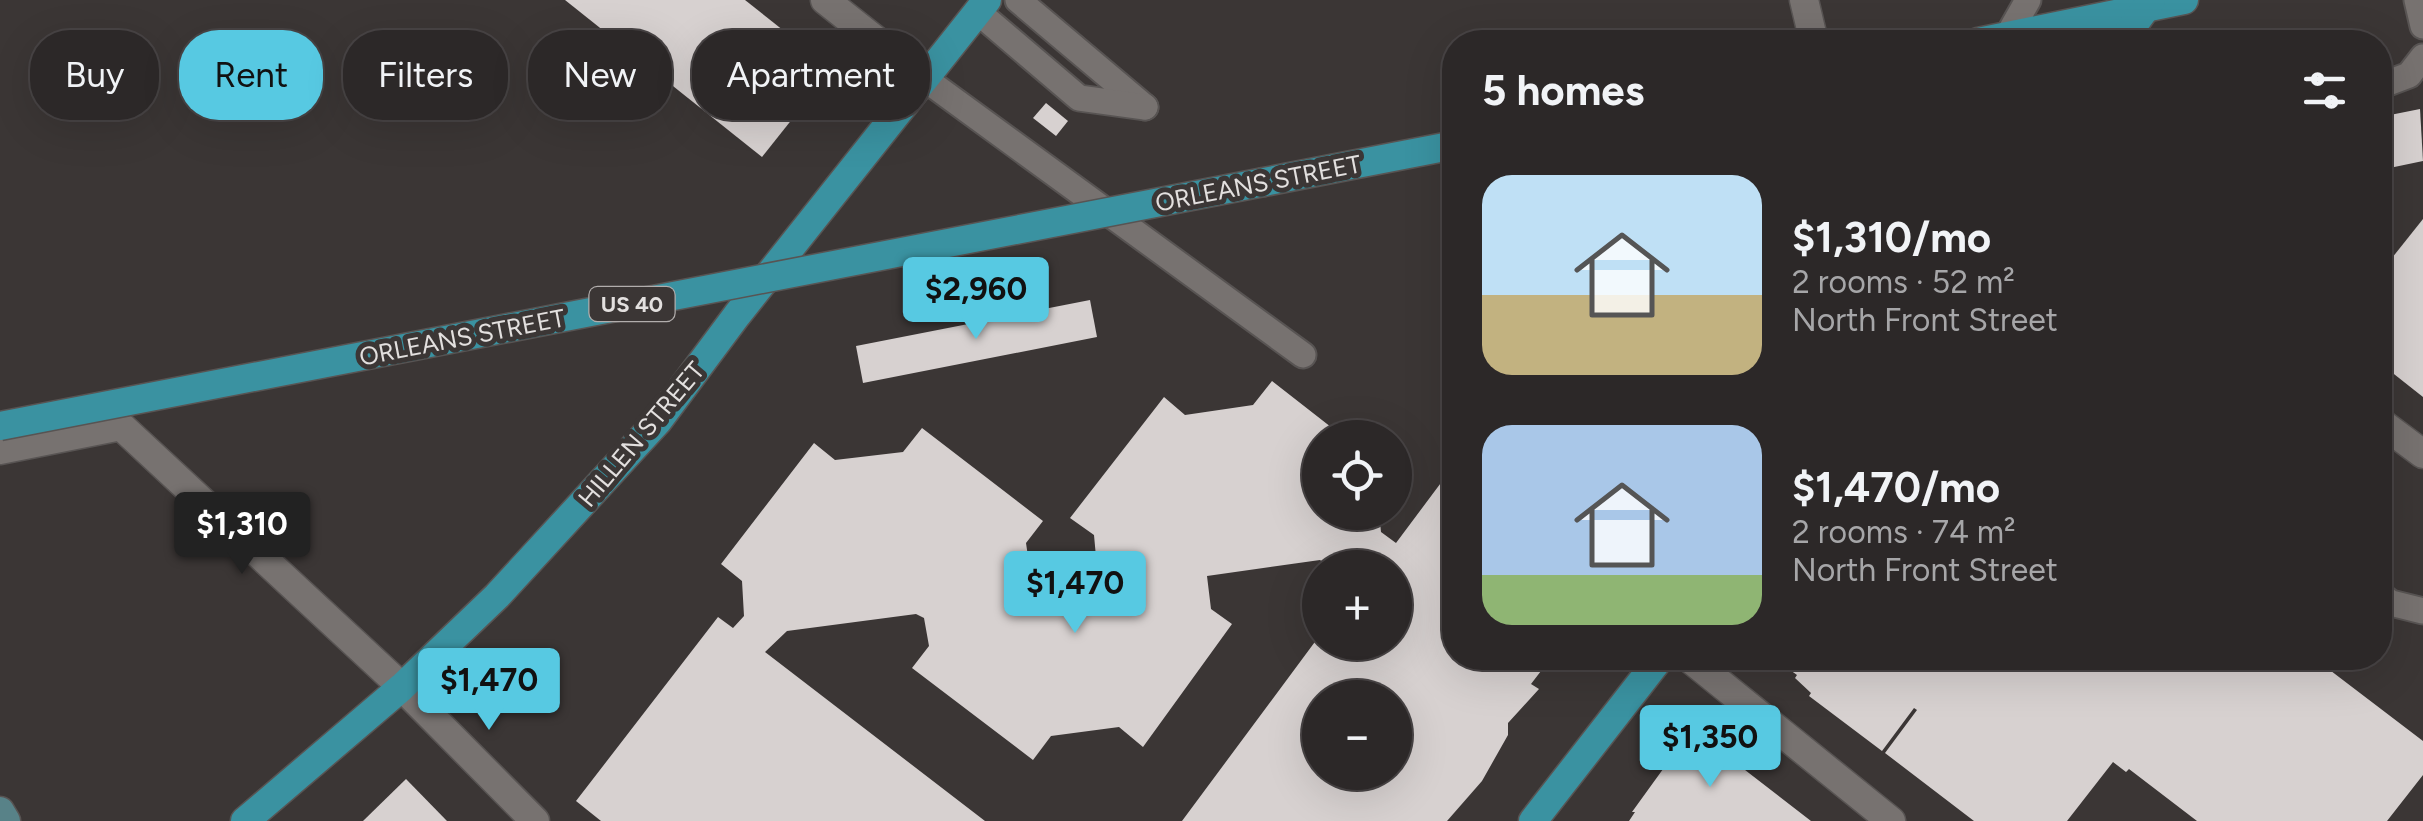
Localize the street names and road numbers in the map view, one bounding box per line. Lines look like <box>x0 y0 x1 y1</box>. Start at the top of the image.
street label: ORLEANS STREET <box>1153 148 1364 218</box>
road number: US 40 <box>590 287 674 321</box>
street label: ORLEANS STREET <box>357 302 568 372</box>
street label: HILLEN STREET <box>572 355 710 513</box>

